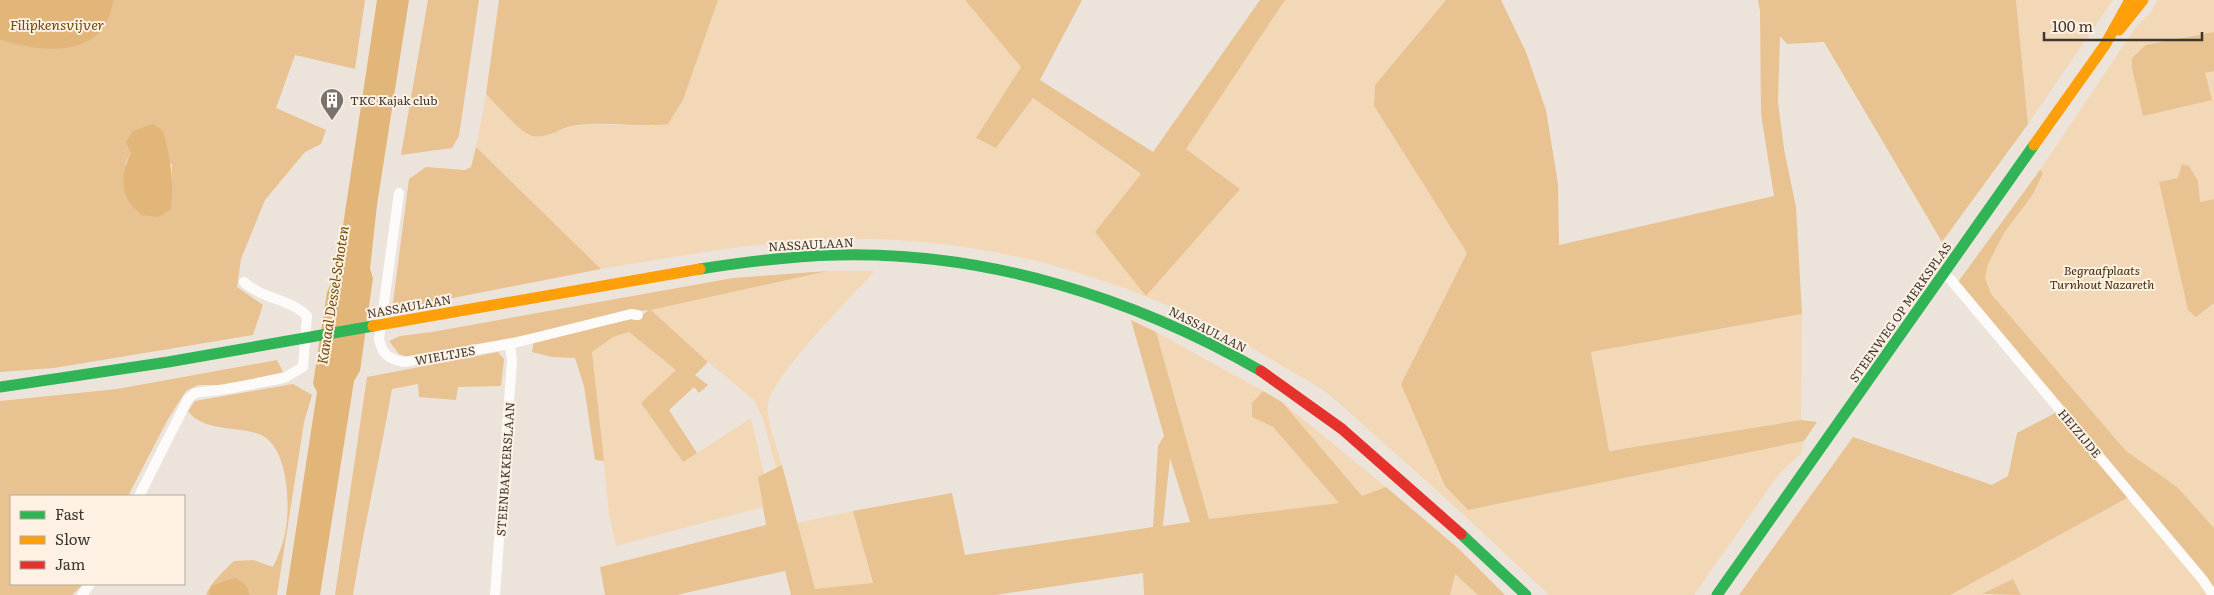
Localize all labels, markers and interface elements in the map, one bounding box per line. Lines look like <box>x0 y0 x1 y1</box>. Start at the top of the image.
scale bar <box>2044 10 2202 42</box>
water label: Filipkensvijver <box>10 14 105 34</box>
text: 100 m <box>2052 14 2093 37</box>
building icon: TKC Kajak club <box>319 87 345 121</box>
place label: TKC Kajak club <box>350 91 437 109</box>
water label: Kanaal Dessel-Schoten <box>311 224 353 366</box>
street label: NASSAULAAN <box>768 233 854 255</box>
street label: STEENWEG OP MERKSPLAS <box>1845 238 1955 386</box>
park label: Begraafplaats Turnhout Nazareth <box>2050 261 2154 293</box>
street label: NASSAULAAN <box>365 290 453 322</box>
street label: NASSAULAAN <box>1166 302 1250 356</box>
street label: WIELTJES <box>413 341 477 369</box>
street label: STEENBAKKERSLAAN <box>491 401 519 537</box>
street label: HEIZIJDE <box>2054 405 2106 462</box>
legend <box>10 495 185 585</box>
text: Fast <box>55 502 84 525</box>
text: Slow <box>55 527 90 550</box>
text: Jam <box>55 552 86 575</box>

